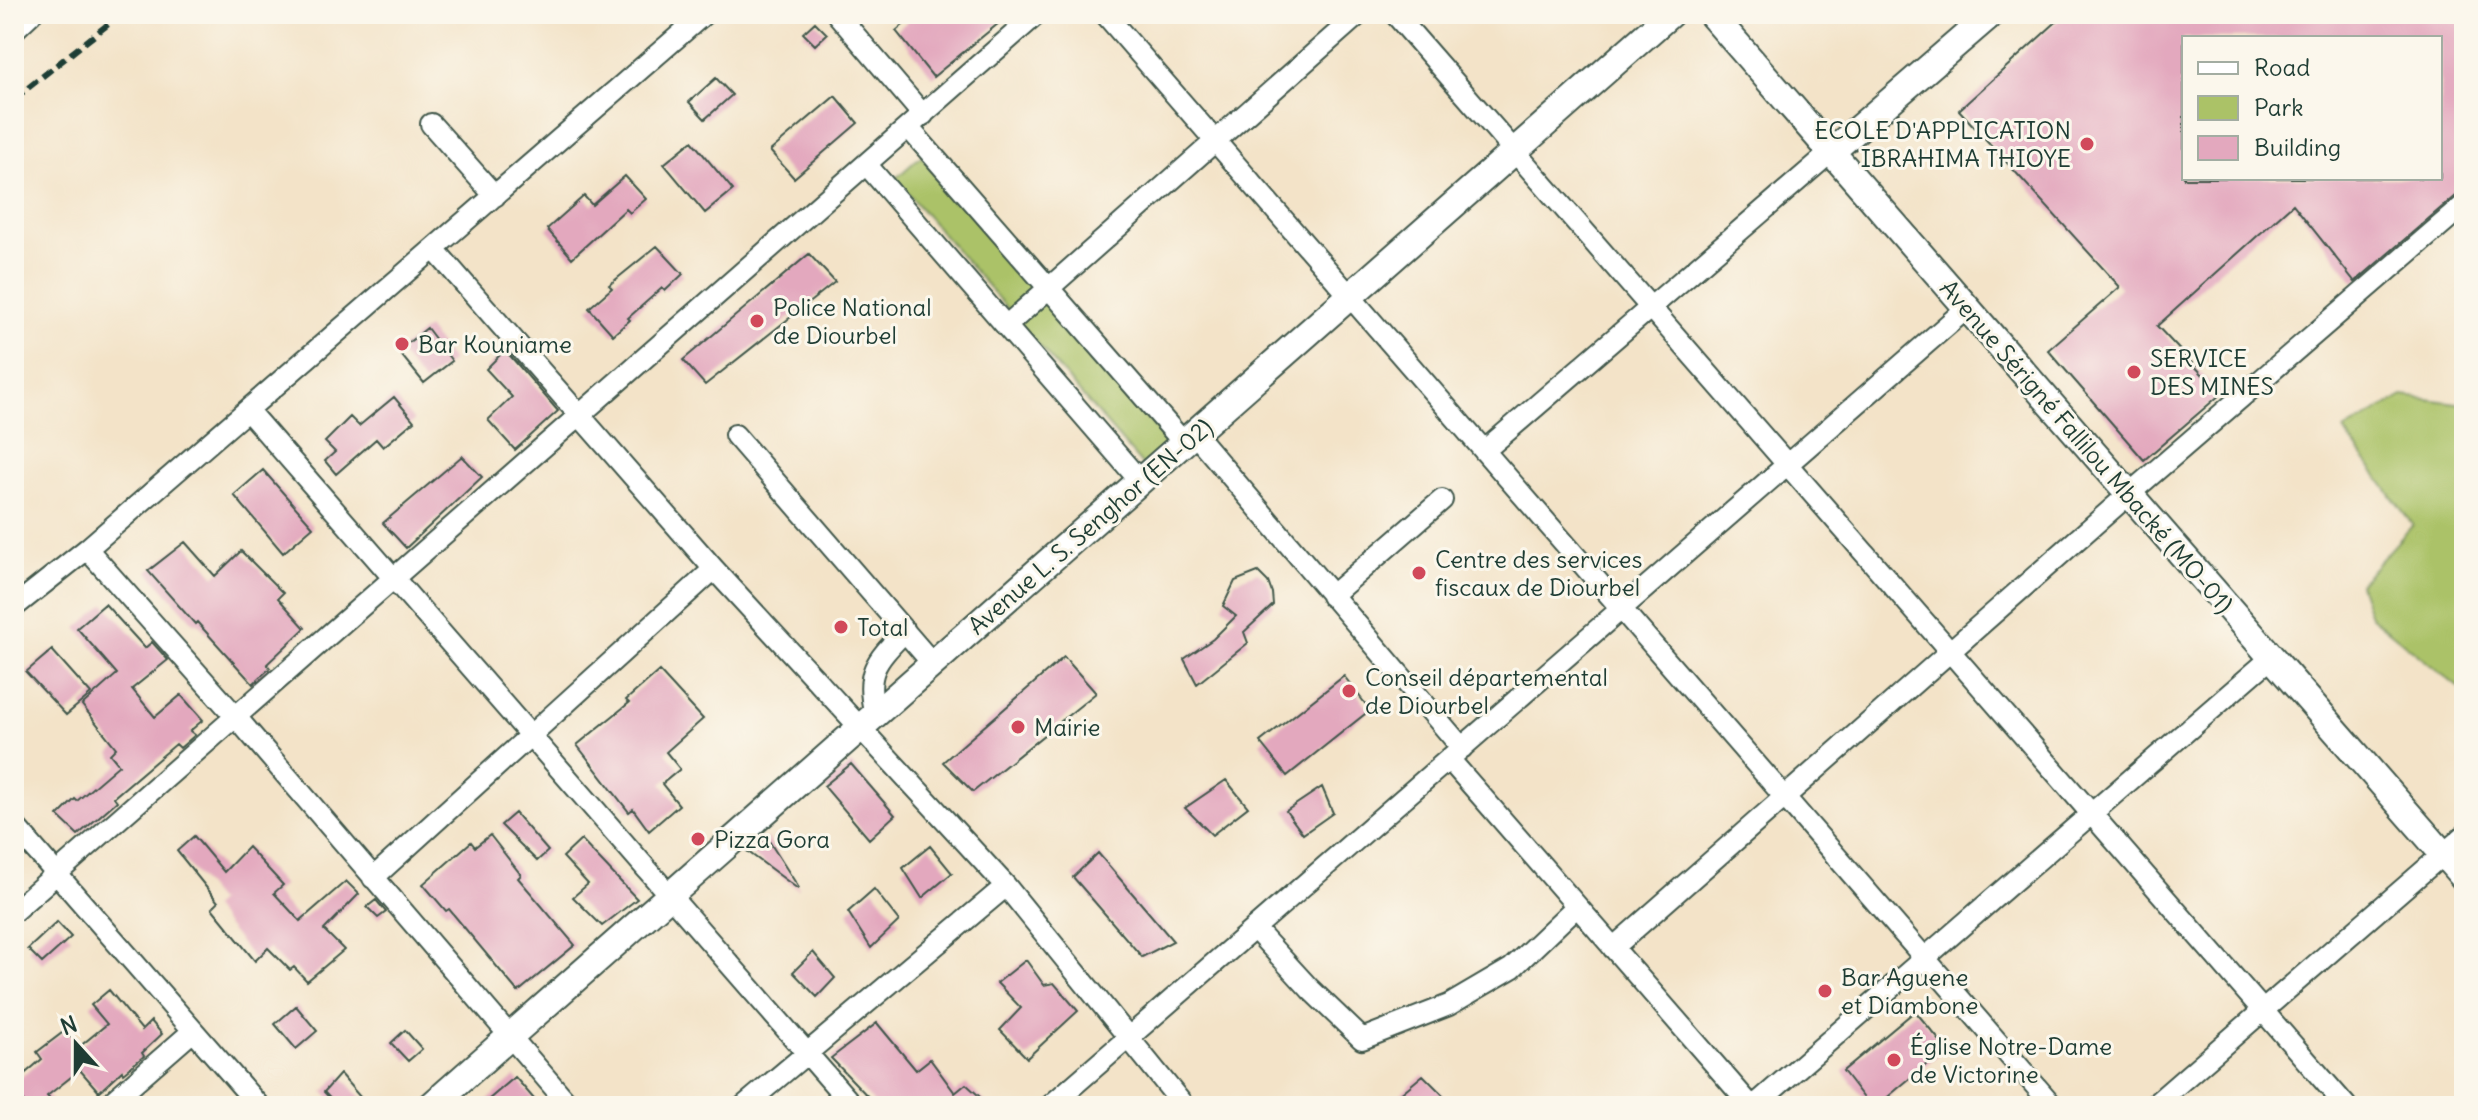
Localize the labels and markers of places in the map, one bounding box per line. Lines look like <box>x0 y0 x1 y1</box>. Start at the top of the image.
place label: ECOLE D'APPLICATION IBRAHIMA THIOYE <box>1815 115 2071 173</box>
marker: ECOLE D'APPLICATION IBRAHIMA THIOYE <box>2078 135 2096 153</box>
place label: Police National de Diourbel <box>773 292 932 350</box>
marker: Police National de Diourbel <box>748 312 766 330</box>
place label: Bar Kouniame <box>418 329 572 359</box>
marker: Bar Kouniame <box>393 335 411 353</box>
place label: SERVICE DES MINES <box>2150 343 2274 401</box>
marker: SERVICE DES MINES <box>2125 363 2143 381</box>
place label: Centre des services fiscaux de Diourbel <box>1435 544 1642 602</box>
marker: Centre des services fiscaux de Diourbel <box>1410 564 1428 582</box>
place label: Total <box>857 612 908 642</box>
marker: Total <box>832 618 850 636</box>
place label: Conseil départemental de Diourbel <box>1365 662 1608 720</box>
marker: Conseil départemental de Diourbel <box>1340 682 1358 700</box>
place label: Mairie <box>1034 712 1100 742</box>
marker: Mairie <box>1009 718 1027 736</box>
place label: Pizza Gora <box>714 824 830 854</box>
marker: Pizza Gora <box>689 830 707 848</box>
place label: Bar Aguene et Diambone <box>1841 962 1978 1020</box>
marker: Bar Aguene et Diambone <box>1816 982 1834 1000</box>
place label: Église Notre-Dame de Victorine <box>1910 1031 2112 1089</box>
marker: Église Notre-Dame de Victorine <box>1885 1051 1903 1069</box>

